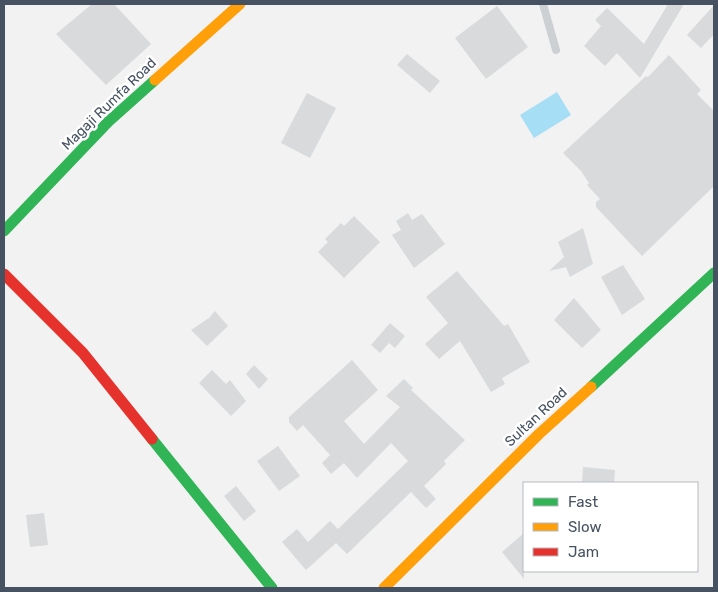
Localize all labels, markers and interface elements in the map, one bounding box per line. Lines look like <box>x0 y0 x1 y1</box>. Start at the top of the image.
street label: Magaji Rumfa Road <box>58 54 160 154</box>
street label: Sultan Road <box>501 384 571 450</box>
legend <box>523 482 698 572</box>
text: Fast <box>568 493 598 511</box>
text: Slow <box>568 518 601 536</box>
text: Jam <box>568 543 599 561</box>

